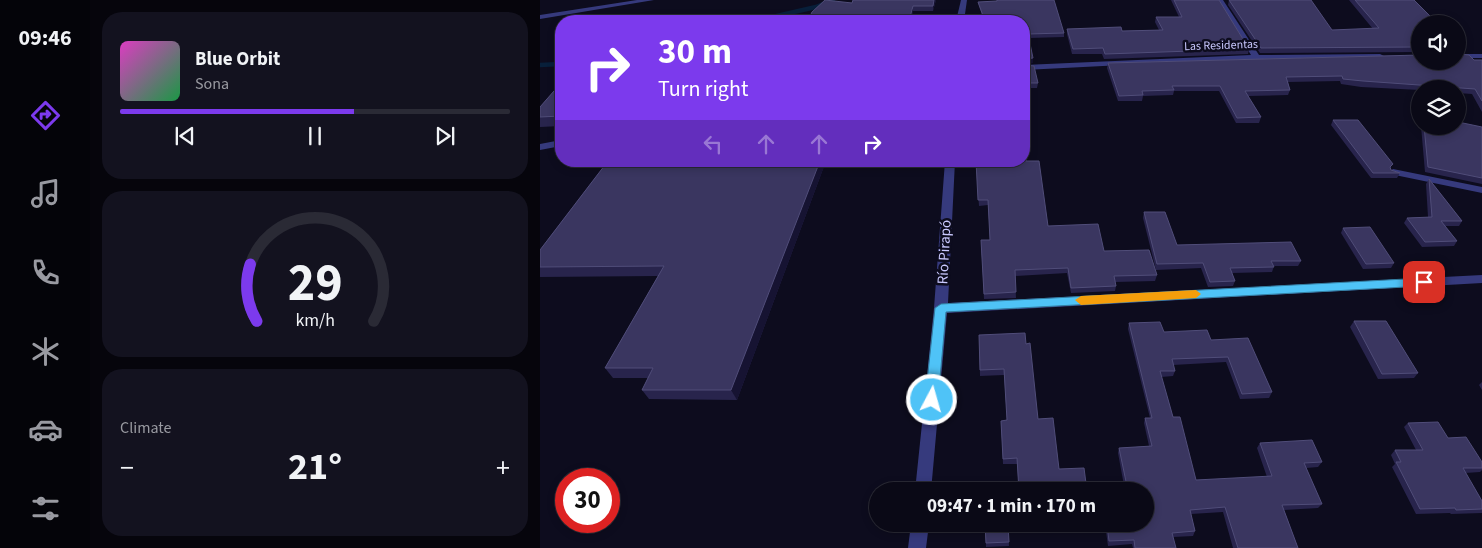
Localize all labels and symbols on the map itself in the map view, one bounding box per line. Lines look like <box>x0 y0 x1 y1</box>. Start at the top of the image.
street label: Las Residentas <box>1184 36 1258 55</box>
street label: Río Pirapó <box>932 219 957 285</box>
pin <box>1403 261 1445 303</box>
position arrow <box>905 373 957 425</box>
speed limit sign: 30 <box>555 468 620 533</box>

